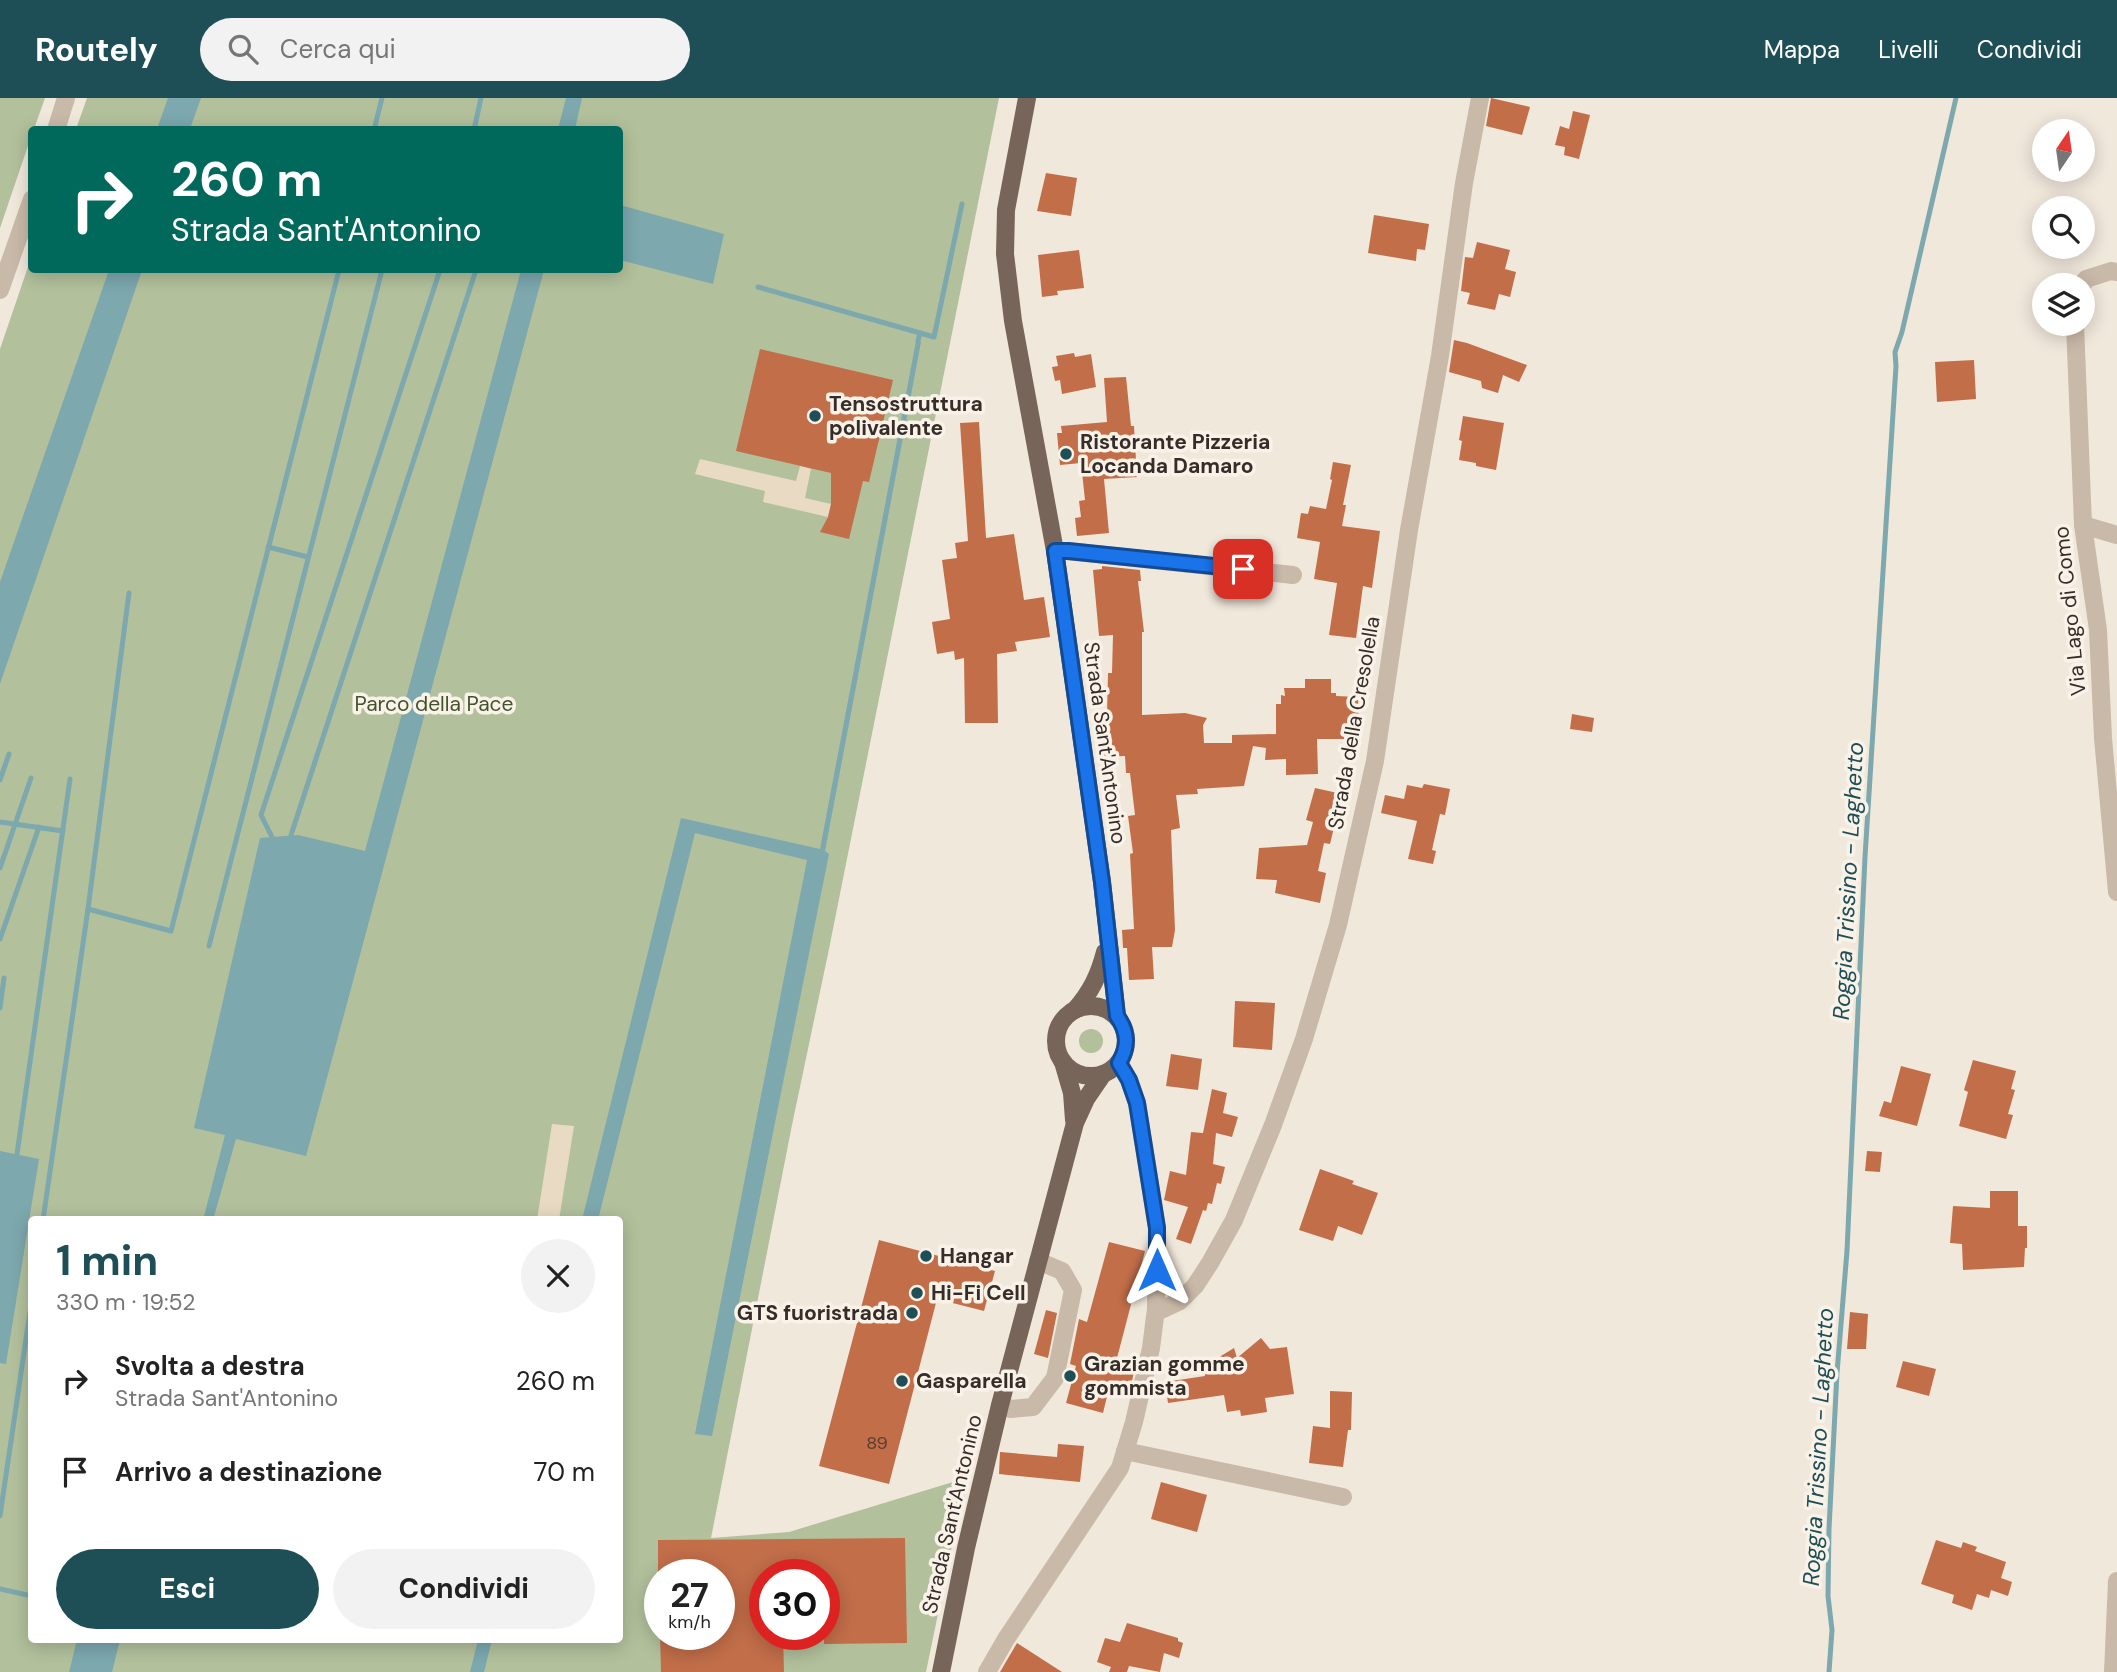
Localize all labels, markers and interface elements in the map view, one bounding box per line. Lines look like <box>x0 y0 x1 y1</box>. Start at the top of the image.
search box <box>200 18 690 81</box>
text: Routely <box>35 28 158 71</box>
icon: search <box>224 30 262 68</box>
text: Cerca qui <box>280 32 396 66</box>
text: Mappa <box>1764 34 1840 65</box>
text: Livelli <box>1878 34 1939 65</box>
text: Condividi <box>1977 34 2082 65</box>
north arrow <box>2032 119 2095 182</box>
map controls <box>2032 119 2095 336</box>
text: 260 m <box>171 147 322 211</box>
icon: right <box>56 154 147 245</box>
button: search <box>2032 196 2095 259</box>
text: Strada Sant'Antonino <box>171 209 481 251</box>
button: layers <box>2032 273 2095 336</box>
place label: Tensostruttura polivalente <box>829 390 983 442</box>
marker: Tensostruttura polivalente <box>807 408 823 424</box>
place label: Ristorante Pizzeria Locanda Damaro <box>1080 428 1270 480</box>
marker: Ristorante Pizzeria Locanda Damaro <box>1058 446 1074 462</box>
street label: Via Lago di Como <box>2047 525 2093 697</box>
pin <box>1213 539 1273 599</box>
icon: arrive <box>1224 550 1262 588</box>
street label: Strada della Cresolella <box>1321 614 1387 832</box>
street label: Strada Sant'Antonino <box>1077 640 1133 846</box>
park label: Parco della Pace <box>354 690 514 718</box>
water label: Roggia Trissino - Laghetto <box>1826 741 1870 1021</box>
text: 1 min <box>56 1233 158 1288</box>
position arrow <box>1120 1233 1194 1307</box>
button: close <box>521 1239 595 1313</box>
place label: Hangar <box>940 1242 1014 1270</box>
marker: Hangar <box>918 1248 934 1264</box>
place label: Hi-Fi Cell <box>931 1279 1026 1307</box>
marker: Hi-Fi Cell <box>909 1285 925 1301</box>
text: 330 m · 19:52 <box>56 1287 195 1317</box>
place label: GTS fuoristrada <box>737 1299 898 1327</box>
marker: GTS fuoristrada <box>904 1305 920 1321</box>
water label: Roggia Trissino - Laghetto <box>1796 1307 1840 1587</box>
text: Svolta a destra <box>115 1349 305 1383</box>
place label: Grazian gomme gommista <box>1084 1350 1245 1402</box>
icon: right <box>56 1362 94 1400</box>
text: 260 m <box>516 1364 595 1398</box>
place label: Gasparella <box>916 1367 1026 1395</box>
marker: Grazian gomme gommista <box>1062 1368 1078 1384</box>
marker: Gasparella <box>894 1373 910 1389</box>
text: Strada Sant'Antonino <box>115 1383 338 1413</box>
street label: Strada Sant'Antonino <box>915 1412 989 1616</box>
house number: 89 <box>866 1431 888 1455</box>
icon: arrive <box>56 1453 94 1491</box>
text: Arrivo a destinazione <box>115 1455 382 1489</box>
text: 70 m <box>534 1455 595 1489</box>
button: Esci <box>56 1549 319 1629</box>
button: Condividi <box>333 1549 595 1629</box>
speed limit sign: 30 <box>749 1559 840 1650</box>
text: 27 <box>670 1572 709 1618</box>
text: km/h <box>668 1610 711 1634</box>

